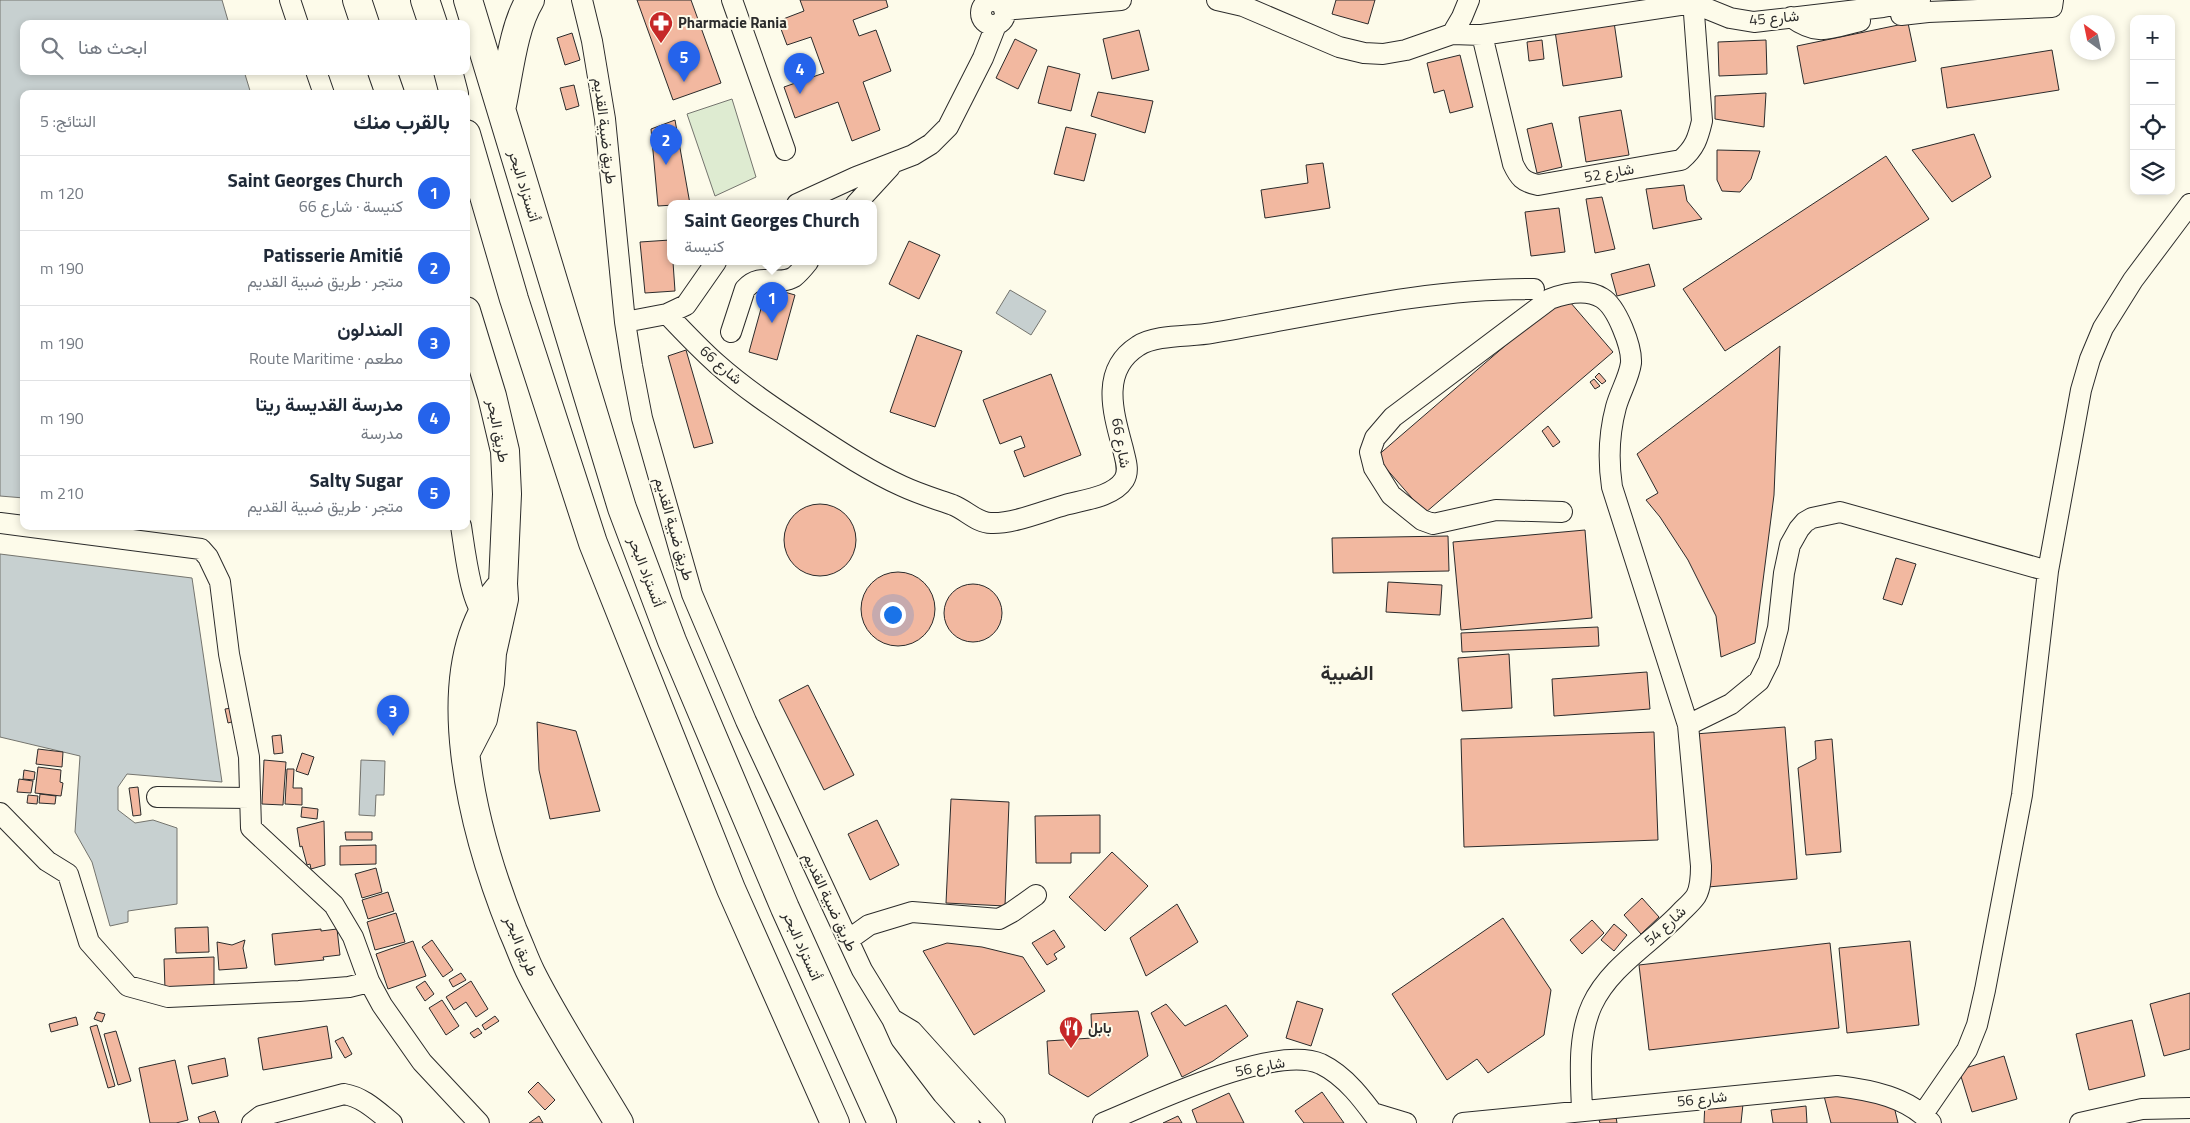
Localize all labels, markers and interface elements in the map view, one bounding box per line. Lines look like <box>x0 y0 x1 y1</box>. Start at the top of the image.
street label: شارع 45 <box>1748 4 1800 31</box>
pharmacy icon: Pharmacie Rania <box>648 10 674 44</box>
place label: Pharmacie Rania <box>678 11 787 34</box>
north arrow <box>2070 15 2115 60</box>
map controls <box>2130 15 2175 195</box>
button: + <box>2130 15 2175 60</box>
search box <box>20 20 470 75</box>
text: ابحث هنا <box>78 32 147 61</box>
icon: search <box>38 34 66 62</box>
pin: 5 <box>668 41 700 82</box>
pin: 4 <box>784 53 816 94</box>
button: − <box>2130 60 2175 105</box>
street label: طريق ضبية القديم <box>588 77 623 186</box>
text: بالقرب منك <box>353 105 450 137</box>
button: locate <box>2130 105 2175 150</box>
text: النتائج: 5 <box>40 109 96 133</box>
pin: 2 <box>650 124 682 165</box>
street label: أتستراد البحر <box>502 146 546 225</box>
button: layers <box>2130 150 2175 195</box>
street label: شارع 52 <box>1582 157 1636 188</box>
text: Saint Georges Church <box>228 165 403 194</box>
text: 120 m <box>40 181 84 205</box>
text: 1 <box>430 181 438 205</box>
text: كنيسة · شارع 66 <box>299 194 403 218</box>
popup <box>667 200 877 265</box>
text: Saint Georges Church <box>684 205 860 234</box>
text: كنيسة <box>684 234 724 258</box>
text: Patisserie Amitié <box>263 240 403 269</box>
text: 190 m <box>40 256 84 280</box>
text: 2 <box>430 256 438 280</box>
text: متجر · طريق ضبية القديم <box>247 269 403 293</box>
pin: 1 <box>756 282 788 323</box>
text: المندلون <box>337 314 403 343</box>
text: 190 m <box>40 331 84 355</box>
text: 3 <box>430 331 438 355</box>
street label: شارع 66 <box>695 339 748 390</box>
text: مطعم · Route Maritime <box>249 346 403 370</box>
text: مدرسة القديسة ريتا <box>255 389 403 418</box>
street label: طريق البحر <box>481 396 516 465</box>
text: 190 m <box>40 406 84 430</box>
text: 4 <box>430 406 438 430</box>
street label: شارع 66 <box>1106 416 1137 470</box>
text: مدرسة <box>361 421 403 445</box>
text: Salty Sugar <box>309 465 403 494</box>
street label: طريق ضبية القديم <box>649 474 700 584</box>
text: 210 m <box>40 481 84 505</box>
text: 5 <box>430 481 438 505</box>
text: متجر · طريق ضبية القديم <box>247 494 403 518</box>
street label: أتستراد البحر <box>622 532 671 611</box>
your location <box>880 602 906 628</box>
district label: الضبية <box>1320 657 1374 688</box>
pin: 3 <box>377 695 409 736</box>
street label: طريق ضبية القديم <box>797 849 864 955</box>
street label: شارع 54 <box>1638 900 1691 951</box>
street label: أتستراد البحر <box>777 906 828 985</box>
street label: طريق البحر <box>498 911 545 980</box>
restaurant icon: بابل <box>1058 1015 1084 1049</box>
place label: بابل <box>1088 1016 1111 1039</box>
street label: شارع 56 <box>1233 1050 1287 1083</box>
street label: شارع 56 <box>1676 1084 1728 1113</box>

